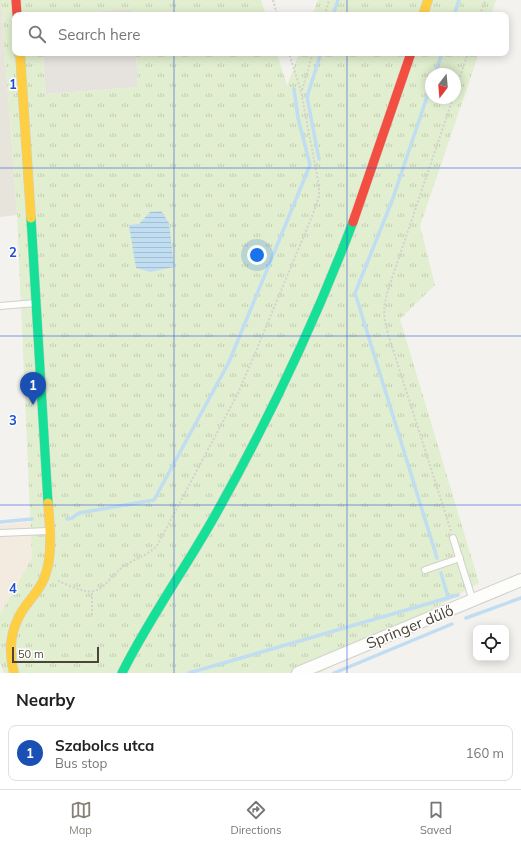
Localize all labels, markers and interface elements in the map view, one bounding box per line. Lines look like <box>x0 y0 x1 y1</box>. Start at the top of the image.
search box <box>12 12 509 56</box>
icon: search <box>26 23 48 45</box>
text: Search here <box>58 25 140 44</box>
north arrow <box>425 68 461 104</box>
text: 1 <box>9 76 17 92</box>
text: 2 <box>9 244 17 260</box>
your location <box>247 245 267 265</box>
pin: 1 <box>20 372 46 405</box>
text: 3 <box>9 412 17 428</box>
text: 4 <box>9 580 17 596</box>
street label: Springer dűlő <box>363 600 456 653</box>
map controls <box>473 625 509 661</box>
button: locate <box>473 625 509 661</box>
scale bar <box>12 645 99 664</box>
text: 50 m <box>18 647 44 661</box>
text: Nearby <box>16 689 75 710</box>
text: Szabolcs utca <box>55 736 154 755</box>
text: 1 <box>26 745 34 761</box>
text: 160 m <box>466 745 504 761</box>
text: Bus stop <box>55 755 107 771</box>
tab: Map <box>69 799 92 837</box>
tab: Directions <box>231 799 281 837</box>
tab: Saved <box>420 799 452 837</box>

